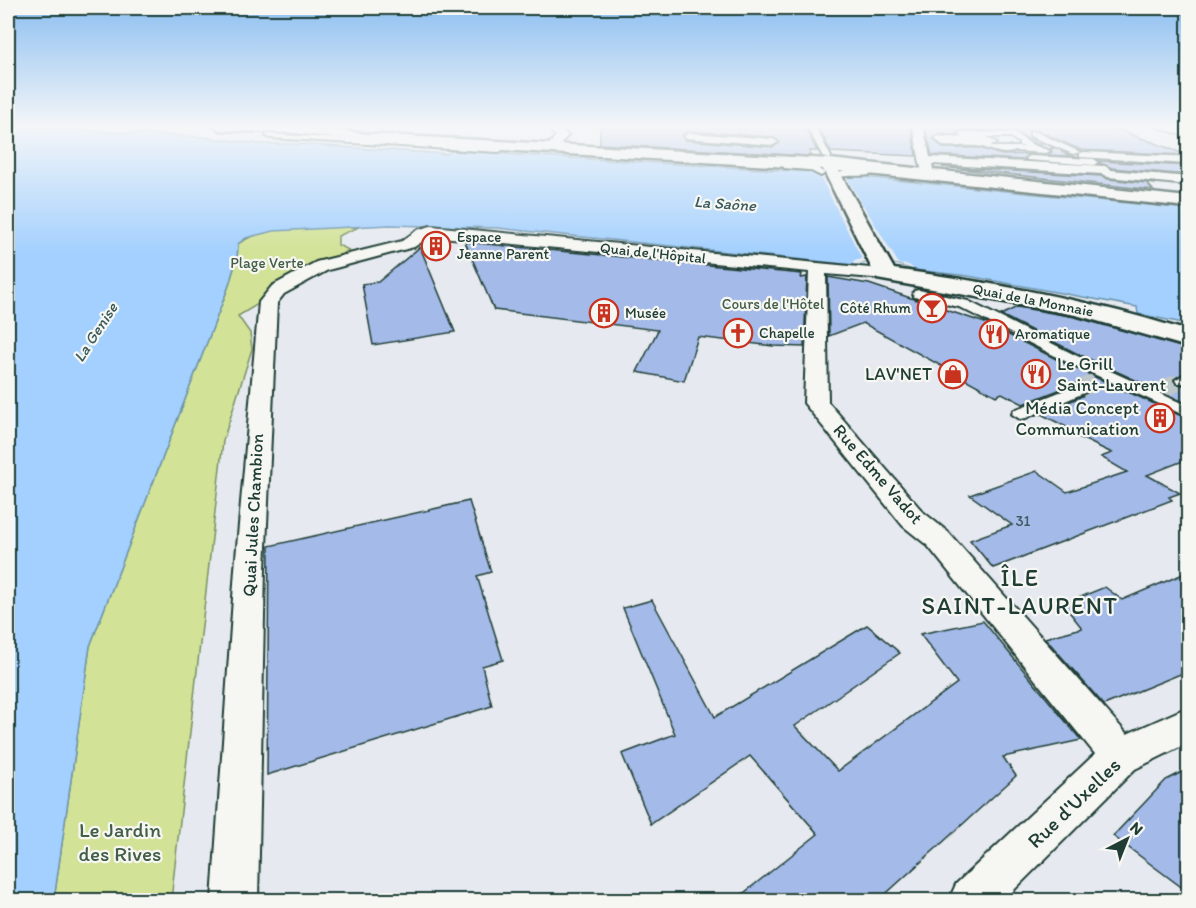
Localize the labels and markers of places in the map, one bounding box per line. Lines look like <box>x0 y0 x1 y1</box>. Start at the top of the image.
place label: Espace Jeanne Parent <box>457 228 549 263</box>
building icon: Espace Jeanne Parent <box>420 230 452 262</box>
bar icon: Côté Rhum <box>916 292 948 324</box>
building icon: Musée <box>588 297 620 329</box>
place label: Côté Rhum <box>840 299 911 317</box>
place label: Musée <box>625 304 666 322</box>
church icon: Chapelle <box>722 317 754 349</box>
restaurant icon: Aromatique <box>978 318 1010 350</box>
place label: Chapelle <box>759 324 815 342</box>
place label: Aromatique <box>1015 325 1090 343</box>
place label: Le Grill Saint-Laurent <box>1057 353 1166 396</box>
shop icon: LAV'NET <box>937 358 969 390</box>
restaurant icon: Le Grill Saint-Laurent <box>1020 358 1052 390</box>
place label: LAV'NET <box>865 363 932 385</box>
place label: Média Concept Communication <box>1015 397 1139 440</box>
building icon: Média Concept Communication <box>1144 402 1176 434</box>

